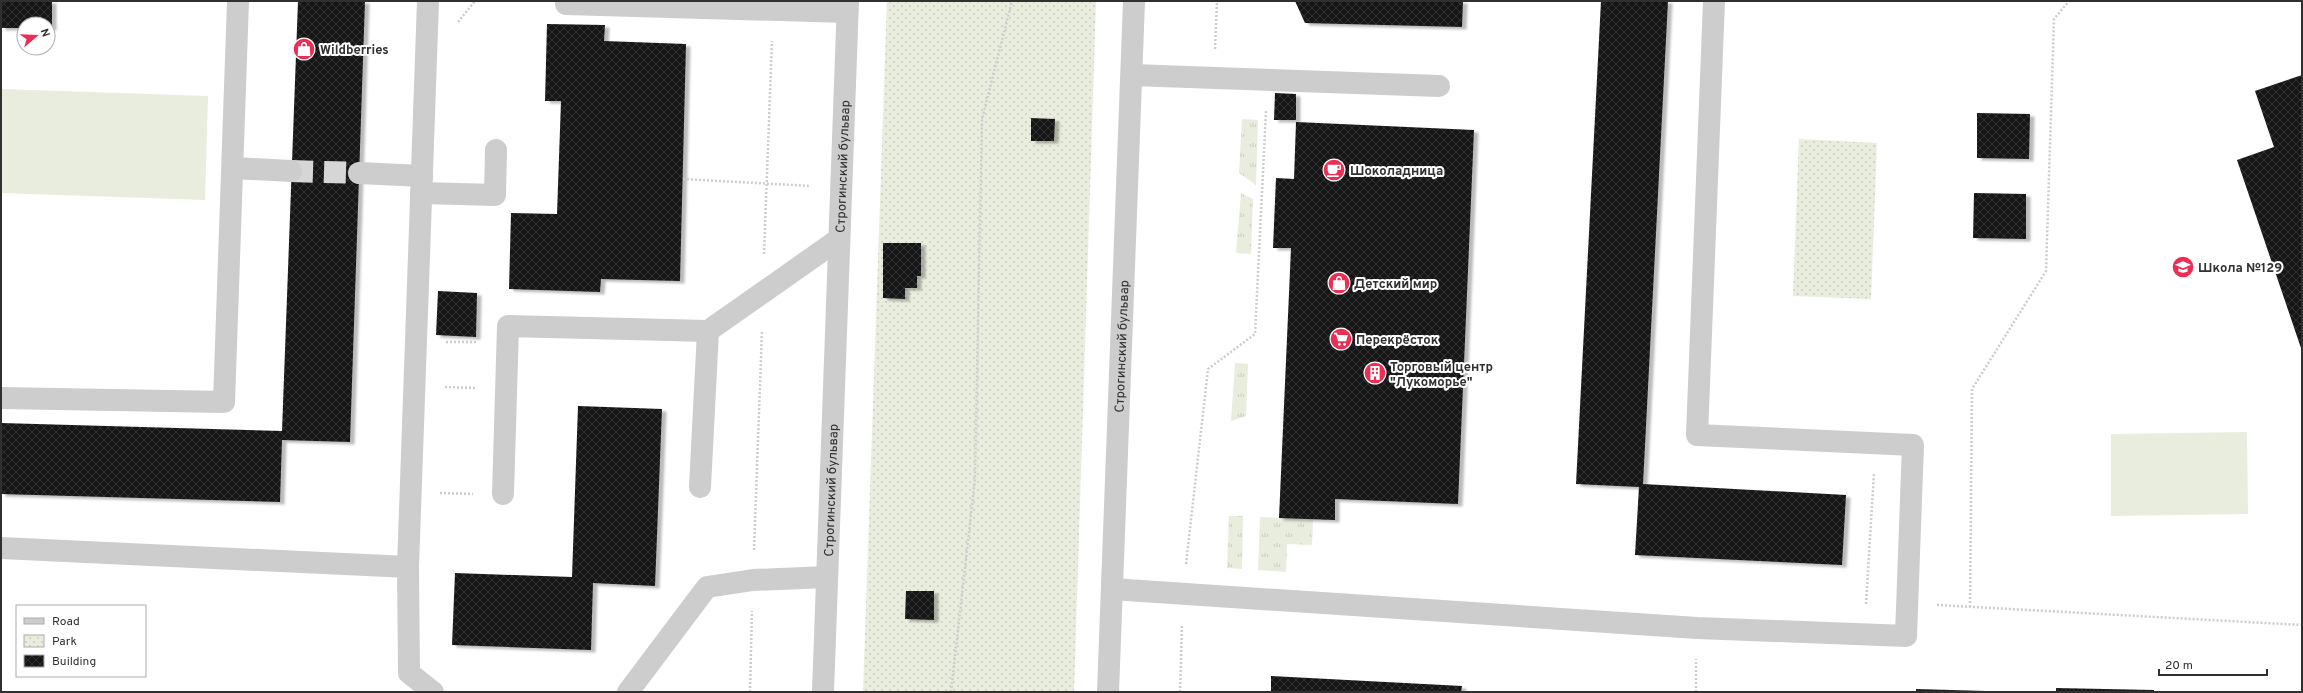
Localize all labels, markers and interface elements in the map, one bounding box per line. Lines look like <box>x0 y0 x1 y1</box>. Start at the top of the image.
north arrow <box>16 16 56 56</box>
text: N <box>37 27 52 39</box>
shop icon: Wildberries <box>291 36 317 62</box>
place label: Wildberries <box>320 43 389 59</box>
street label: Строгинский бульвар <box>834 100 854 233</box>
cafe icon: Шоколадница <box>1321 157 1347 183</box>
place label: Шоколадница <box>1350 164 1443 180</box>
school or university icon: Школа №129 <box>2170 254 2196 280</box>
place label: Школа №129 <box>2198 261 2282 277</box>
shop icon: Детский мир <box>1326 270 1352 296</box>
place label: Детский мир <box>1354 277 1437 293</box>
street label: Строгинский бульвар <box>1113 280 1134 413</box>
supermarket icon: Перекрёсток <box>1328 326 1354 352</box>
place label: Перекрёсток <box>1356 333 1439 349</box>
building icon: Торговый центр "Лукоморье" <box>1362 360 1388 386</box>
place label: Торговый центр "Лукоморье" <box>1390 360 1493 391</box>
street label: Строгинский бульвар <box>822 424 843 557</box>
legend <box>16 605 146 677</box>
text: Road <box>52 614 80 630</box>
text: Park <box>52 634 77 650</box>
scale bar <box>2159 651 2267 677</box>
text: Building <box>52 654 96 670</box>
text: 20 m <box>2165 658 2193 674</box>

